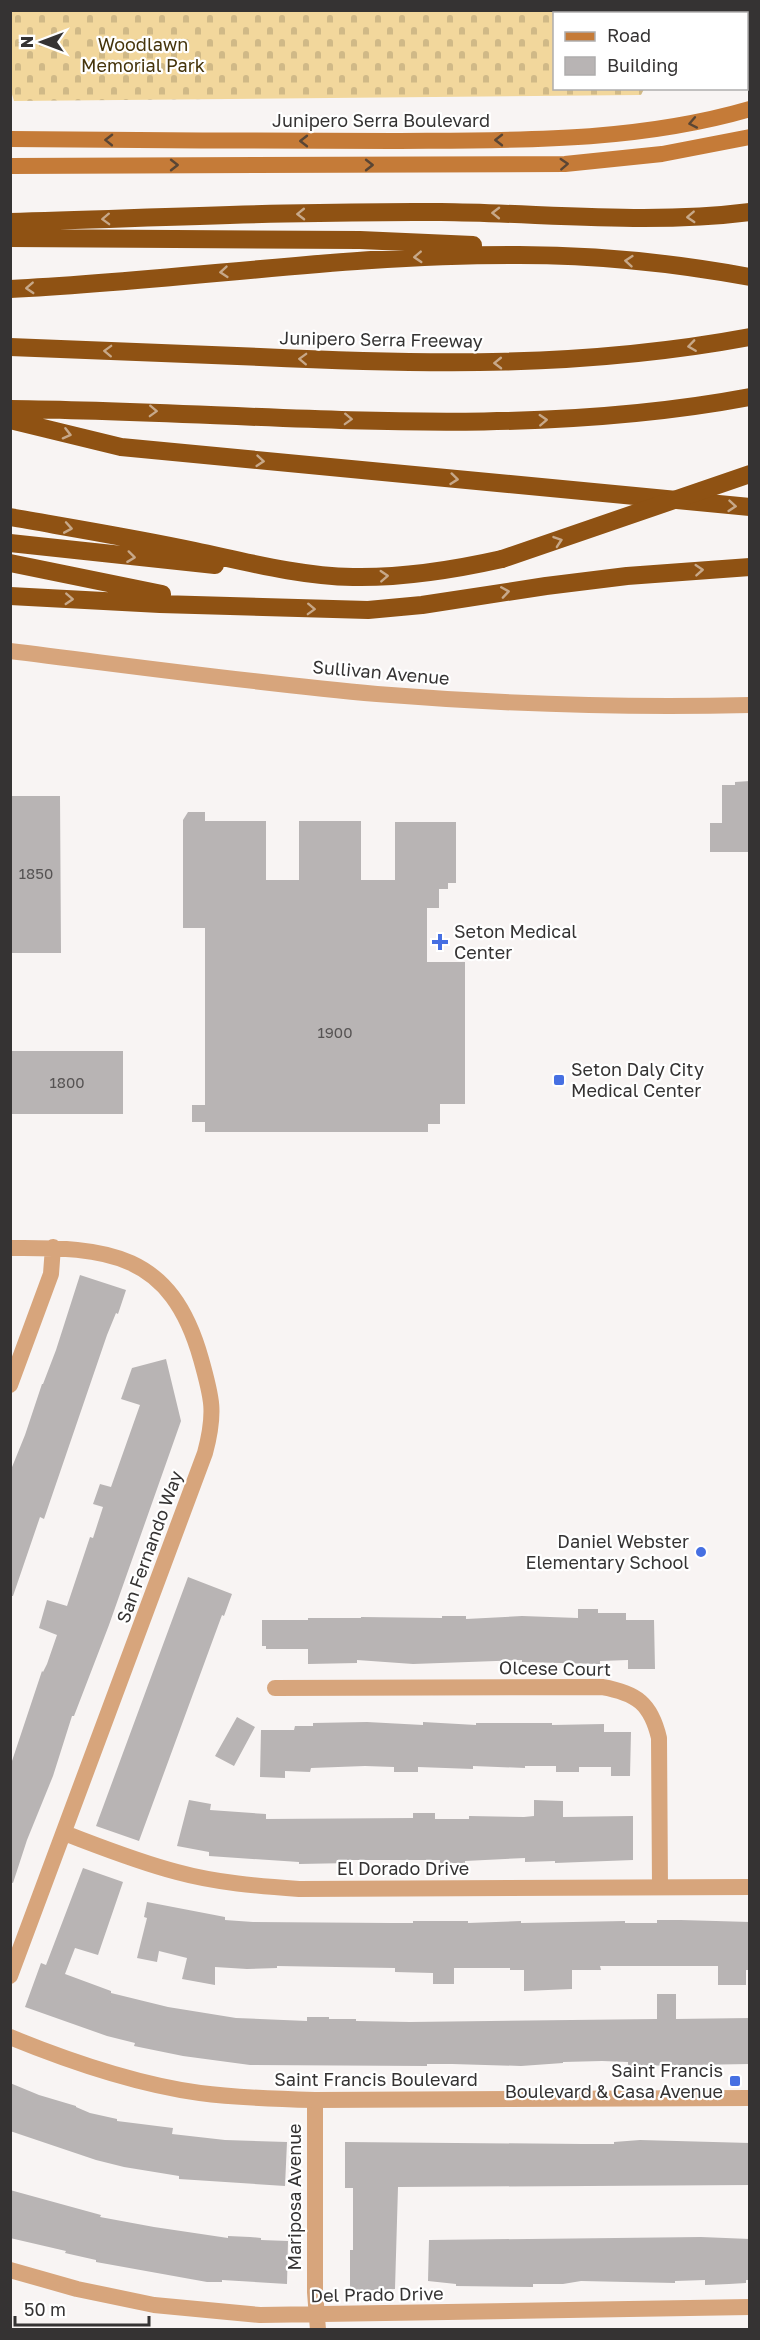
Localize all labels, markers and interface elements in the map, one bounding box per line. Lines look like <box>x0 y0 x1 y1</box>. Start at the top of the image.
north arrow <box>12 12 72 72</box>
legend <box>553 12 748 90</box>
text: Road <box>607 24 651 46</box>
park label: Woodlawn Memorial Park <box>81 33 205 76</box>
text: N <box>17 36 37 48</box>
text: Building <box>607 54 678 76</box>
street label: Junipero Serra Boulevard <box>272 109 490 131</box>
one-way arrow <box>688 116 698 129</box>
one-way arrow <box>104 134 113 146</box>
one-way arrow <box>494 134 503 146</box>
one-way arrow <box>299 135 308 147</box>
one-way arrow <box>559 157 568 170</box>
one-way arrow <box>169 159 178 172</box>
one-way arrow <box>364 159 373 171</box>
one-way arrow <box>492 206 501 219</box>
one-way arrow <box>297 207 306 220</box>
one-way arrow <box>687 211 696 224</box>
one-way arrow <box>102 213 111 226</box>
one-way arrow <box>414 251 423 264</box>
one-way arrow <box>625 255 634 268</box>
one-way arrow <box>220 266 229 279</box>
one-way arrow <box>25 281 34 294</box>
street label: Junipero Serra Freeway <box>279 326 483 352</box>
one-way arrow <box>687 340 696 352</box>
one-way arrow <box>103 344 112 357</box>
one-way arrow <box>298 353 307 366</box>
one-way arrow <box>493 357 502 369</box>
one-way arrow <box>148 405 157 418</box>
one-way arrow <box>343 413 352 426</box>
one-way arrow <box>538 414 547 427</box>
one-way arrow <box>62 426 72 439</box>
one-way arrow <box>255 454 264 467</box>
one-way arrow <box>450 472 459 485</box>
one-way arrow <box>727 499 736 512</box>
one-way arrow <box>63 521 73 534</box>
one-way arrow <box>552 536 563 549</box>
one-way arrow <box>127 550 136 563</box>
one-way arrow <box>694 564 703 577</box>
one-way arrow <box>380 570 389 583</box>
one-way arrow <box>500 587 510 599</box>
one-way arrow <box>64 593 73 606</box>
one-way arrow <box>307 603 316 616</box>
street label: Sullivan Avenue <box>312 655 451 689</box>
house number: 1850 <box>19 864 53 882</box>
place label: Seton Medical Center <box>454 920 577 963</box>
marker: Seton Medical Center <box>431 933 449 951</box>
house number: 1900 <box>318 1023 352 1041</box>
place label: Seton Daly City Medical Center <box>571 1058 704 1101</box>
house number: 1800 <box>49 1073 85 1091</box>
marker: Seton Daly City Medical Center <box>552 1073 566 1087</box>
street label: San Fernando Way <box>111 1468 187 1626</box>
place label: Daniel Webster Elementary School <box>525 1530 689 1573</box>
marker: Daniel Webster Elementary School <box>694 1545 708 1559</box>
street label: Olcese Court <box>499 1656 611 1680</box>
street label: El Dorado Drive <box>337 1857 469 1879</box>
place label: Saint Francis Boulevard & Casa Avenue <box>505 2059 723 2102</box>
street label: Saint Francis Boulevard <box>274 2068 478 2090</box>
marker: Saint Francis Boulevard & Casa Avenue <box>728 2074 742 2088</box>
street label: Mariposa Avenue <box>283 2123 305 2271</box>
street label: Del Prado Drive <box>310 2282 444 2306</box>
scale bar <box>15 2289 148 2327</box>
text: 50 m <box>24 2298 66 2320</box>

